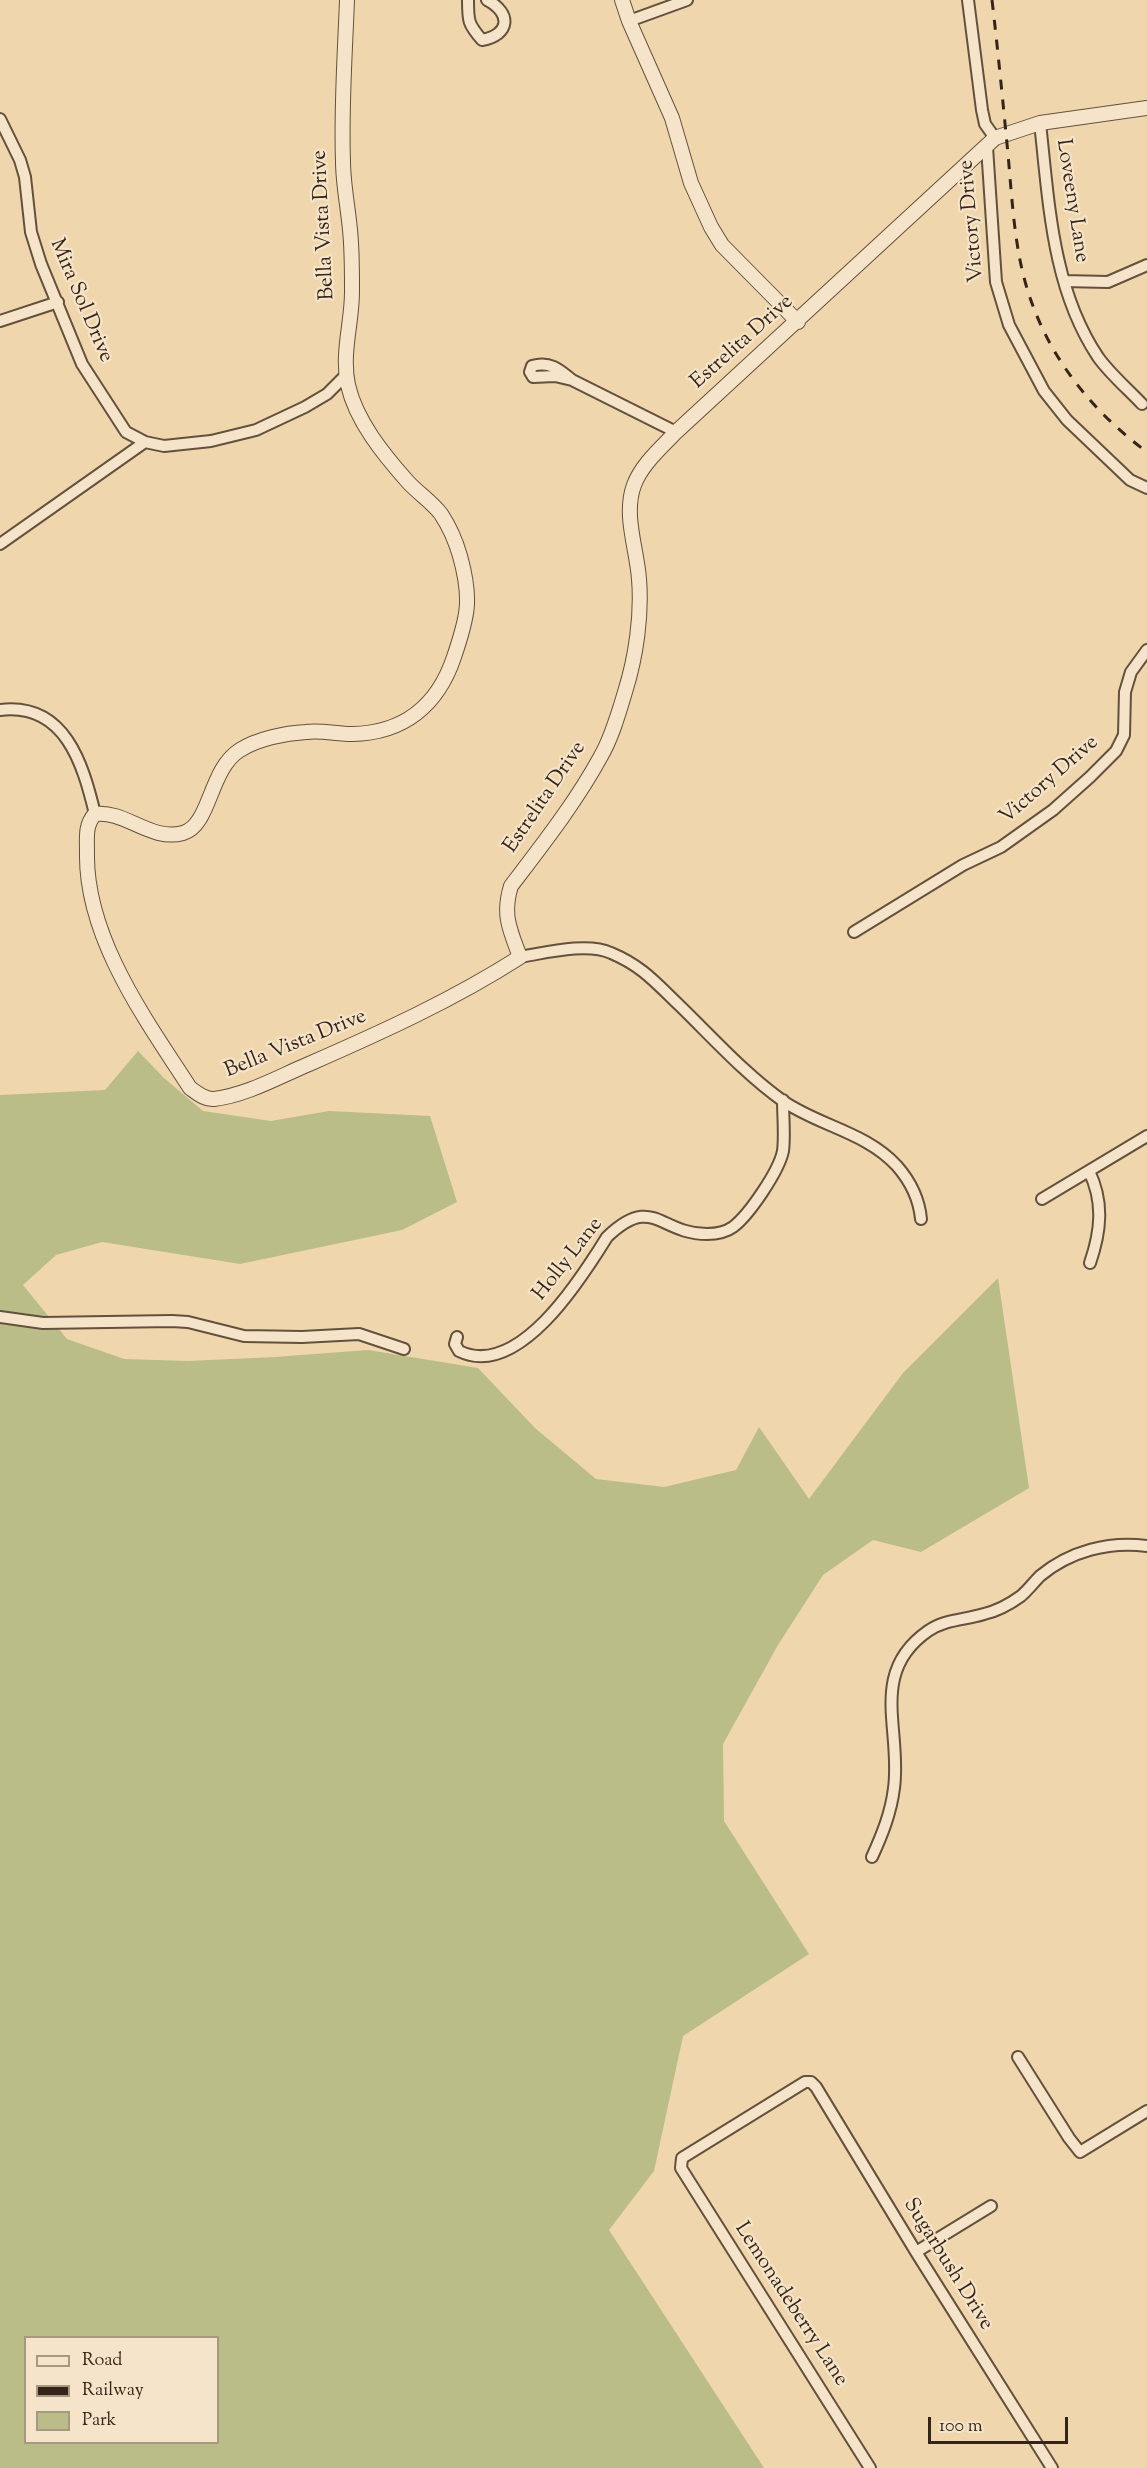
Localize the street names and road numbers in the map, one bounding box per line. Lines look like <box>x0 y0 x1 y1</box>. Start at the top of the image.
street label: Loveeny Lane <box>1049 138 1093 264</box>
street label: Bella Vista Drive <box>308 149 342 301</box>
street label: Victory Drive <box>955 159 991 283</box>
street label: Mira Sol Drive <box>43 235 117 367</box>
street label: Estrelita Drive <box>687 290 799 396</box>
street label: Victory Drive <box>995 731 1105 831</box>
street label: Estrelita Drive <box>499 737 593 859</box>
street label: Bella Vista Drive <box>221 1005 371 1085</box>
street label: Holly Lane <box>529 1213 609 1307</box>
street label: Sugarbush Drive <box>896 2194 998 2336</box>
street label: Lemonadeberry Lane <box>728 2218 852 2392</box>

